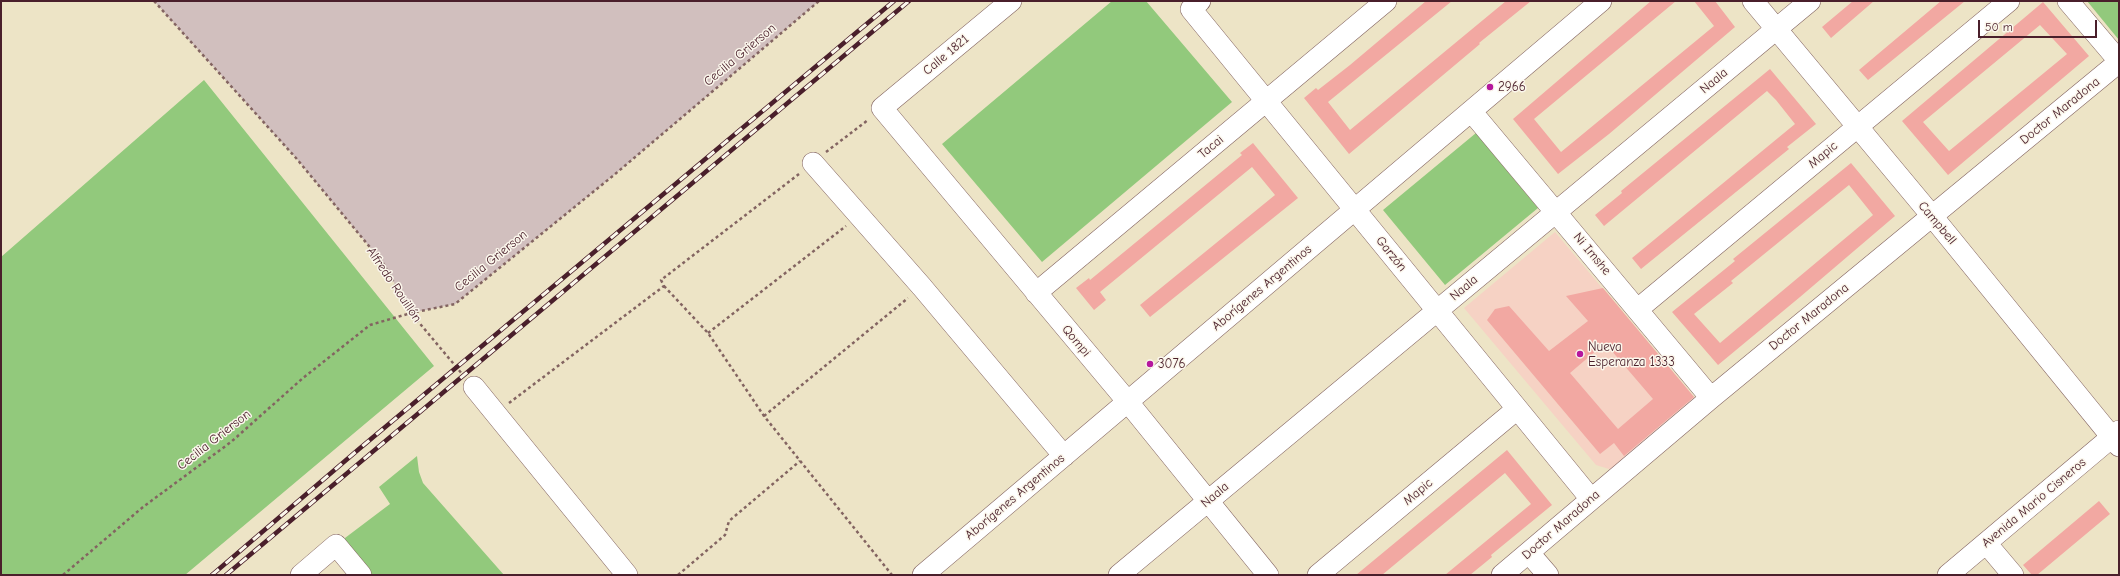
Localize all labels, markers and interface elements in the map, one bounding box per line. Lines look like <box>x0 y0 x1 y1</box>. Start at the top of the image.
scale bar <box>1980 12 2099 38</box>
street label: Cecilia Grierson <box>701 20 779 90</box>
text: 50 m <box>1985 20 2013 34</box>
street label: Calle 1821 <box>920 31 972 79</box>
street label: Naala <box>1697 65 1731 97</box>
street label: Doctor Maradona <box>2017 74 2103 148</box>
place label: 2966 <box>1498 79 1526 95</box>
marker: 2966 <box>1485 82 1495 92</box>
street label: Tacai <box>1195 132 1227 162</box>
street label: Mapic <box>1805 138 1841 172</box>
street label: Campbell <box>1914 198 1960 248</box>
street label: Cecilia Grierson <box>451 227 531 295</box>
street label: Ni Imshe <box>1570 230 1614 278</box>
street label: Garzón <box>1372 233 1410 275</box>
street label: Aborígenes Argentinos <box>1209 242 1315 334</box>
street label: Alfredo Rouillón <box>363 244 425 326</box>
street label: Naala <box>1447 272 1481 304</box>
street label: Doctor Maradona <box>1766 280 1852 354</box>
street label: Qompi <box>1058 322 1094 360</box>
place label: Nueva Esperanza 1333 <box>1588 339 1675 370</box>
marker: Nueva Esperanza 1333 <box>1575 349 1585 359</box>
place label: 3076 <box>1158 356 1186 372</box>
marker: 3076 <box>1145 359 1155 369</box>
street label: Cecilia Grierson <box>174 406 254 474</box>
street label: Aborígenes Argentinos <box>962 451 1068 543</box>
street label: Avenida Mario Cisneros <box>1979 455 2089 551</box>
street label: Mapic <box>1400 475 1436 509</box>
street label: Naala <box>1198 479 1232 511</box>
street label: Doctor Maradona <box>1519 487 1603 563</box>

